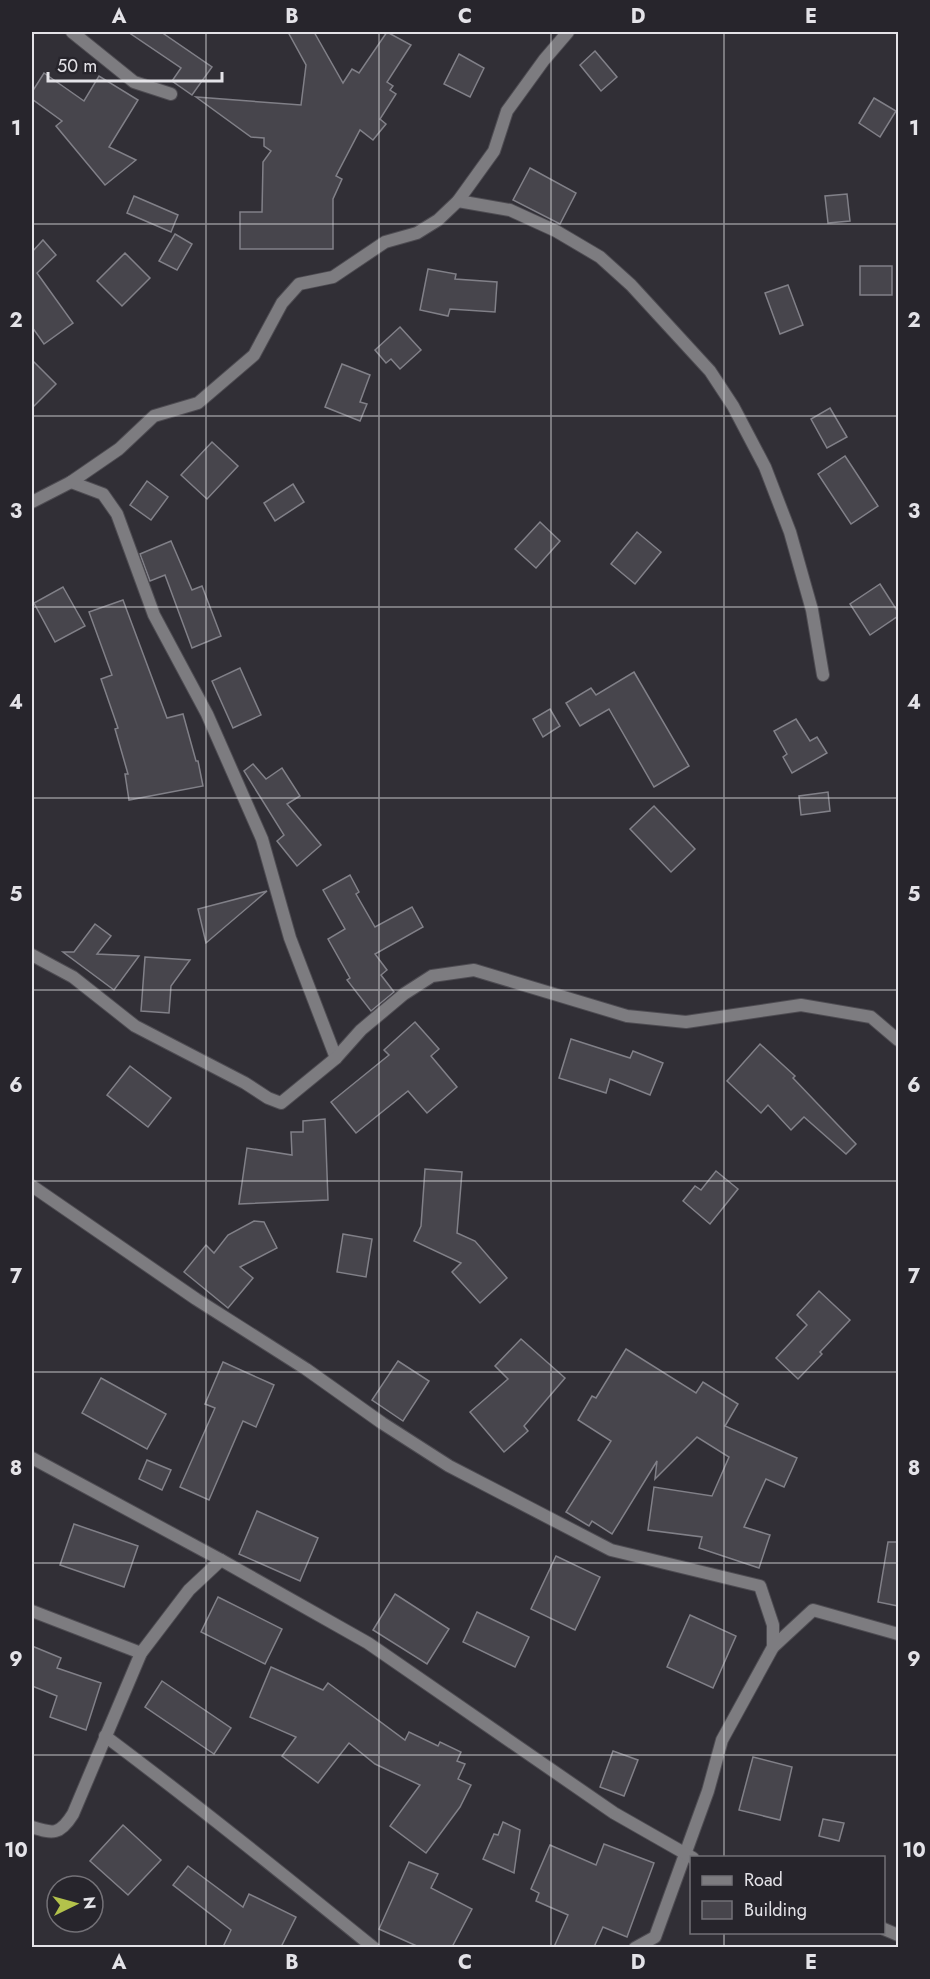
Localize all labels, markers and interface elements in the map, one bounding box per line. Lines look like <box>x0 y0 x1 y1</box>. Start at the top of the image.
text: A <box>111 2 127 31</box>
text: B <box>285 2 299 31</box>
text: C <box>458 2 472 31</box>
text: D <box>631 2 645 31</box>
text: E <box>805 2 817 31</box>
scale bar <box>48 45 222 83</box>
text: 50 m <box>57 53 97 79</box>
text: 1 <box>11 114 21 143</box>
text: 1 <box>909 114 919 143</box>
text: 2 <box>9 306 23 335</box>
text: 2 <box>907 306 921 335</box>
text: 3 <box>10 497 22 526</box>
text: 3 <box>908 497 920 526</box>
text: 4 <box>9 688 23 717</box>
text: 4 <box>907 688 921 717</box>
text: 5 <box>10 880 23 909</box>
text: 5 <box>908 880 921 909</box>
text: 6 <box>9 1071 23 1100</box>
text: 6 <box>907 1071 921 1100</box>
text: 7 <box>10 1262 23 1291</box>
text: 7 <box>908 1262 921 1291</box>
text: 8 <box>10 1454 22 1483</box>
text: 8 <box>908 1454 920 1483</box>
text: 9 <box>9 1645 23 1674</box>
text: 9 <box>907 1645 921 1674</box>
text: 10 <box>4 1836 28 1865</box>
text: 10 <box>902 1836 926 1865</box>
legend <box>690 1856 885 1934</box>
text: Road <box>744 1867 783 1893</box>
north arrow <box>45 1874 105 1934</box>
text: N <box>77 1895 101 1910</box>
text: Building <box>744 1897 807 1923</box>
text: A <box>111 1948 127 1977</box>
text: B <box>285 1948 299 1977</box>
text: C <box>458 1948 472 1977</box>
text: D <box>631 1948 645 1977</box>
text: E <box>805 1948 817 1977</box>

